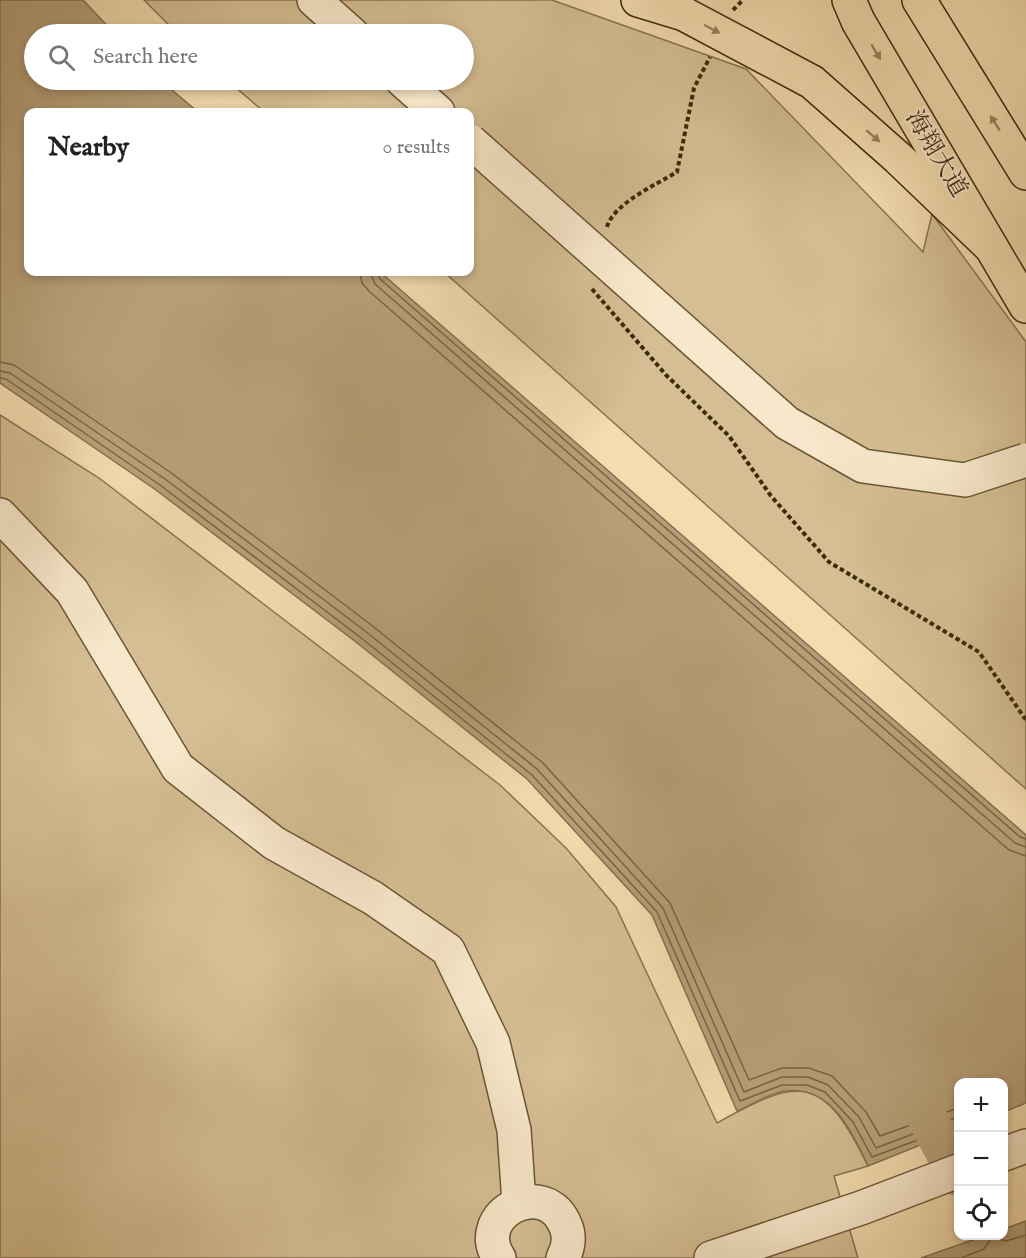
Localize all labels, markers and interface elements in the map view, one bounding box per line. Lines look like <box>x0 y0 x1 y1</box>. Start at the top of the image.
search box <box>24 24 474 90</box>
one-way arrow <box>703 24 720 34</box>
icon: search <box>45 41 78 74</box>
text: Search here <box>93 43 198 71</box>
one-way arrow <box>870 44 881 60</box>
street label: 海翔大道 <box>898 105 974 203</box>
one-way arrow <box>990 115 1001 131</box>
one-way arrow <box>865 129 880 142</box>
text: Nearby <box>48 131 129 164</box>
text: 0 results <box>383 135 450 160</box>
map controls <box>954 1078 1008 1240</box>
button: + <box>954 1078 1008 1132</box>
button: − <box>954 1132 1008 1186</box>
button: locate <box>954 1186 1008 1240</box>

